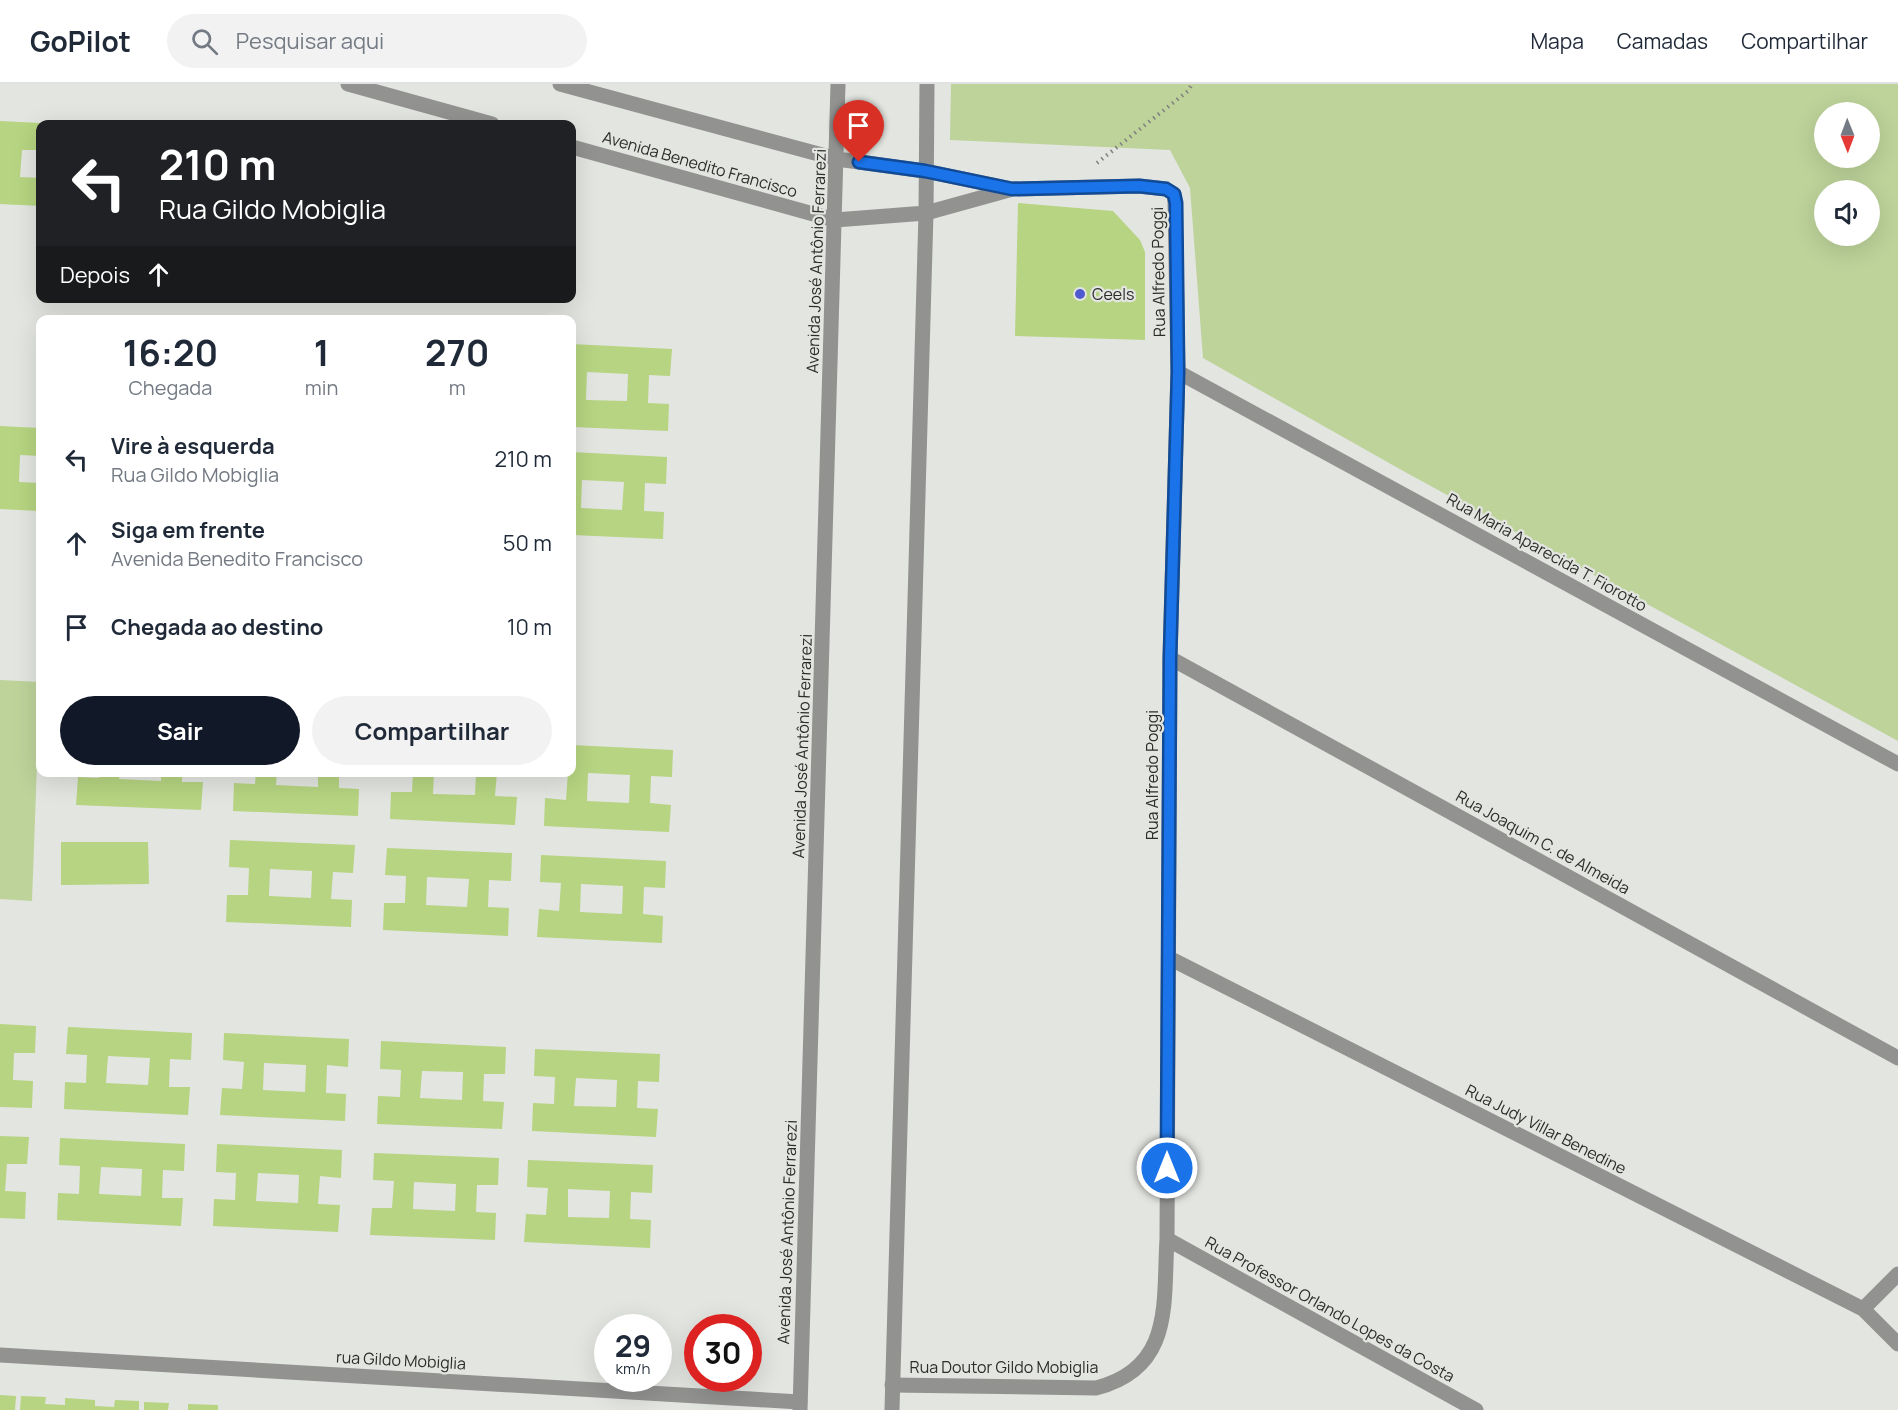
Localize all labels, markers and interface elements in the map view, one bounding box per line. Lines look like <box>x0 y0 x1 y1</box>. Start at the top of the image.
search box <box>167 14 587 68</box>
text: GoPilot <box>30 22 131 60</box>
icon: search <box>188 25 221 58</box>
text: Pesquisar aqui <box>236 26 384 56</box>
text: Mapa <box>1530 27 1584 55</box>
text: Camadas <box>1617 27 1708 55</box>
text: Compartilhar <box>1741 27 1868 55</box>
pin <box>833 100 884 162</box>
north arrow <box>1814 102 1880 168</box>
map controls <box>1814 102 1880 246</box>
icon: arrive <box>842 109 875 142</box>
street label: Avenida Benedito Francisco <box>600 126 800 202</box>
text: 210 m <box>159 135 276 193</box>
icon: left <box>60 144 138 222</box>
street label: Avenida José Antônio Ferrarezi <box>801 148 831 374</box>
button: sound <box>1814 180 1880 246</box>
text: Rua Gildo Mobiglia <box>159 190 386 227</box>
street label: Rua Alfredo Poggi <box>1146 207 1170 337</box>
icon: ahead <box>142 258 175 291</box>
text: Depois <box>60 260 130 290</box>
place label: Ceels <box>1092 283 1134 305</box>
marker: Ceels <box>1073 287 1087 301</box>
text: 16:20 <box>123 328 218 377</box>
text: 1 <box>314 328 330 377</box>
text: 270 <box>425 328 489 377</box>
text: Chegada <box>129 374 212 401</box>
text: min <box>305 374 338 401</box>
text: m <box>449 374 466 401</box>
text: Vire à esquerda <box>111 431 275 461</box>
icon: left <box>60 443 93 476</box>
text: 210 m <box>494 444 552 474</box>
text: Rua Gildo Mobiglia <box>111 461 279 488</box>
street label: Rua Maria Aparecida T. Fiorotto <box>1443 488 1651 616</box>
text: Siga em frente <box>111 515 265 545</box>
icon: ahead <box>60 527 93 560</box>
text: 50 m <box>503 528 552 558</box>
text: Avenida Benedito Francisco <box>111 545 363 572</box>
icon: arrive <box>60 611 93 644</box>
text: Chegada ao destino <box>111 612 323 642</box>
text: 10 m <box>507 612 552 642</box>
street label: Avenida José Antônio Ferrarezi <box>787 633 817 859</box>
button: Sair <box>60 696 300 765</box>
button: Compartilhar <box>312 696 552 765</box>
street label: Rua Alfredo Poggi <box>1141 710 1163 840</box>
street label: Rua Joaquim C. de Almeida <box>1452 785 1634 899</box>
street label: Rua Judy Villar Benedine <box>1462 1079 1630 1179</box>
street label: Avenida José Antônio Ferrarezi <box>772 1119 802 1345</box>
position arrow <box>1135 1136 1199 1200</box>
street label: Rua Professor Orlando Lopes da Costa <box>1201 1231 1459 1387</box>
speed limit sign: 30 <box>684 1314 762 1392</box>
text: 29 <box>615 1325 651 1366</box>
street label: rua Gildo Mobiglia <box>335 1346 467 1374</box>
street label: Rua Doutor Gildo Mobiglia <box>910 1356 1098 1378</box>
text: km/h <box>616 1358 650 1379</box>

